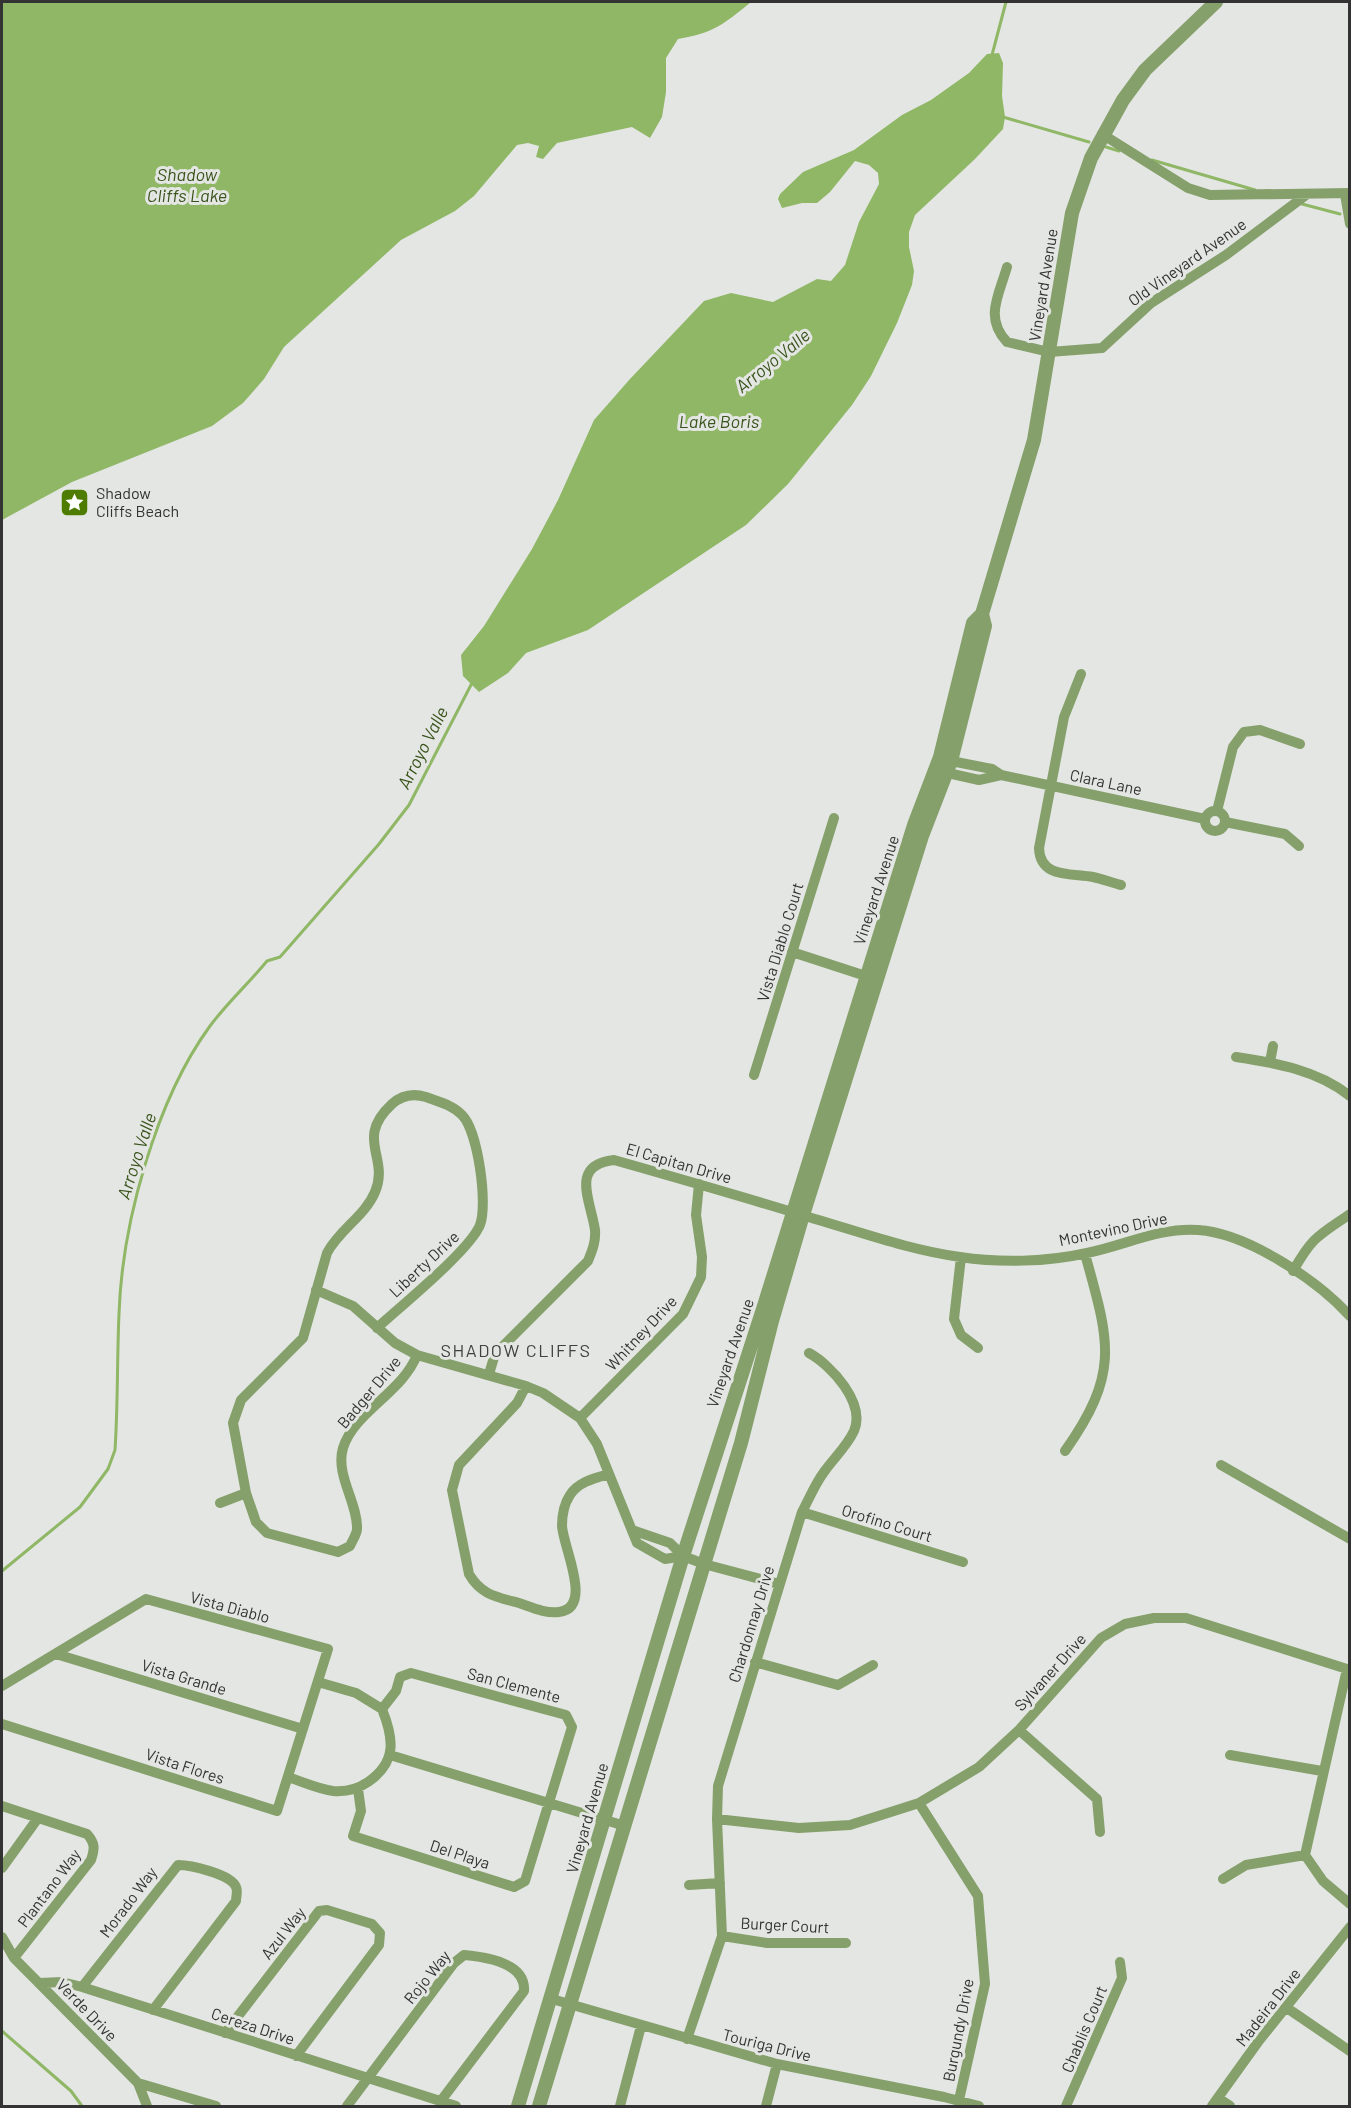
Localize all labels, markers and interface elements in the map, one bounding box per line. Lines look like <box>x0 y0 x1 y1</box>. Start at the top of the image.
water label: Shadow Cliffs Lake <box>147 163 227 206</box>
street label: Old Vineyard Avenue <box>1124 214 1249 309</box>
street label: Vineyard Avenue <box>1024 227 1061 343</box>
water label: Arroyo Valle <box>731 324 814 397</box>
water label: Lake Boris <box>679 410 759 432</box>
place label: Shadow Cliffs Beach <box>96 483 179 520</box>
place icon: Shadow Cliffs Beach <box>59 486 91 518</box>
water label: Arroyo Valle <box>392 703 452 792</box>
street label: Clara Lane <box>1068 765 1144 798</box>
street label: Vineyard Avenue <box>849 833 902 947</box>
street label: Vista Diablo Court <box>752 880 807 1004</box>
water label: Arroyo Valle <box>112 1110 160 1202</box>
street label: El Capitan Drive <box>624 1138 734 1187</box>
street label: Montevino Drive <box>1057 1208 1169 1249</box>
street label: Liberty Drive <box>385 1227 462 1301</box>
street label: Whitney Drive <box>601 1291 680 1374</box>
street label: Vineyard Avenue <box>702 1296 757 1410</box>
district label: SHADOW CLIFFS <box>440 1339 592 1361</box>
street label: Badger Drive <box>333 1352 404 1432</box>
street label: Orofino Court <box>840 1500 935 1545</box>
street label: Chardonnay Drive <box>724 1563 777 1685</box>
street label: Vista Diablo <box>188 1587 272 1626</box>
street label: Sylvaner Drive <box>1010 1629 1089 1714</box>
street label: Vista Grande <box>139 1655 229 1698</box>
street label: San Clemente <box>465 1663 563 1706</box>
street label: Vista Flores <box>143 1744 227 1787</box>
street label: Vineyard Avenue <box>562 1760 611 1875</box>
street label: Del Playa <box>428 1835 493 1872</box>
street label: Plantano Way <box>13 1844 85 1931</box>
street label: Morado Way <box>95 1862 161 1941</box>
street label: Azul Way <box>256 1902 309 1963</box>
street label: Burger Court <box>740 1913 830 1936</box>
street label: Rojo Way <box>399 1946 454 2007</box>
street label: Madeira Drive <box>1231 1964 1304 2049</box>
street label: Verde Drive <box>53 1975 122 2045</box>
street label: Burgundy Drive <box>938 1977 977 2083</box>
street label: Chablis Court <box>1057 1982 1110 2075</box>
street label: Cereza Drive <box>209 2003 297 2048</box>
street label: Touriga Drive <box>721 2024 813 2065</box>

